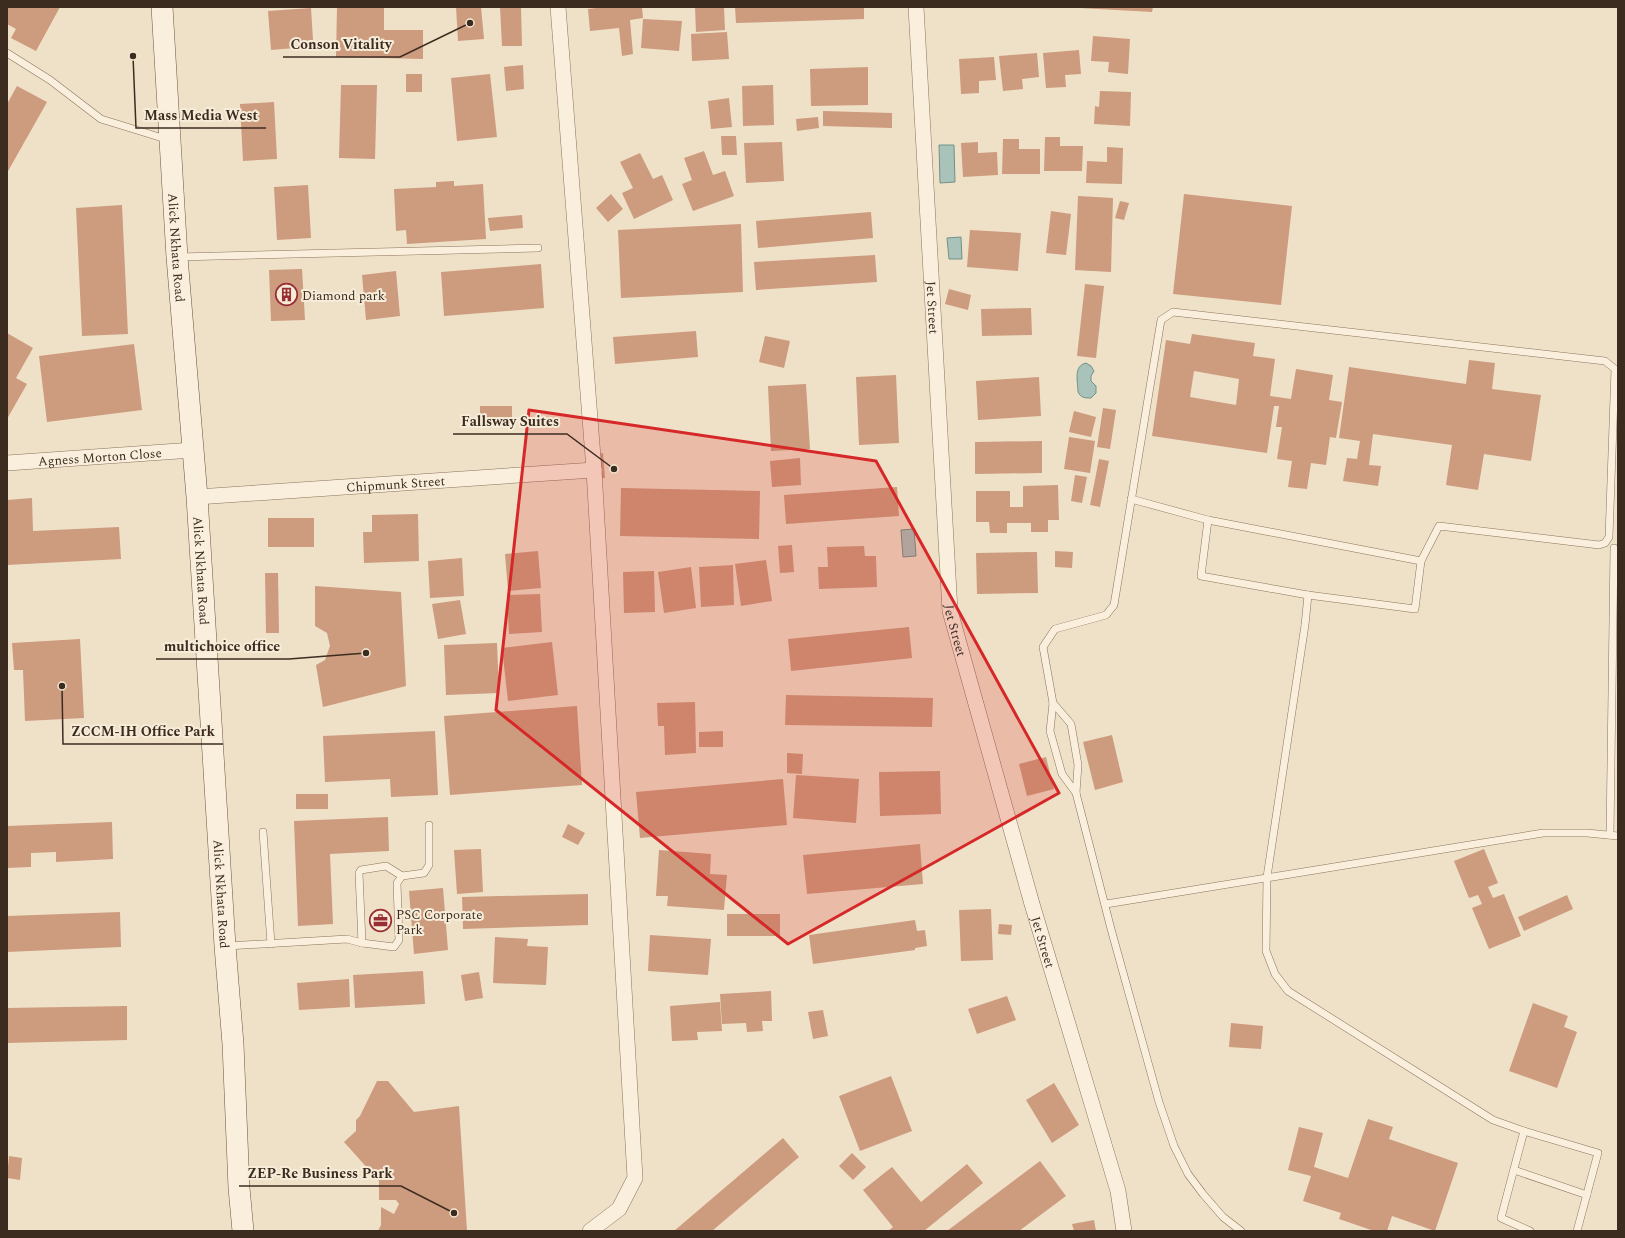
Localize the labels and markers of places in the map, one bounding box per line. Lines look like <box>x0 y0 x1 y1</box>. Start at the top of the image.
callout: Conson Vitality <box>283 31 400 57</box>
callout: Mass Media West <box>136 102 266 128</box>
building icon: Diamond park <box>274 282 300 308</box>
place label: Diamond park <box>302 286 385 306</box>
callout: Fallsway Suites <box>453 408 567 434</box>
callout: multichoice office <box>156 633 289 659</box>
callout: ZCCM-IH Office Park <box>63 718 223 744</box>
place label: PSC Corporate Park <box>396 905 483 940</box>
office icon: PSC Corporate Park <box>367 908 393 934</box>
callout: ZEP-Re Business Park <box>239 1160 401 1186</box>

